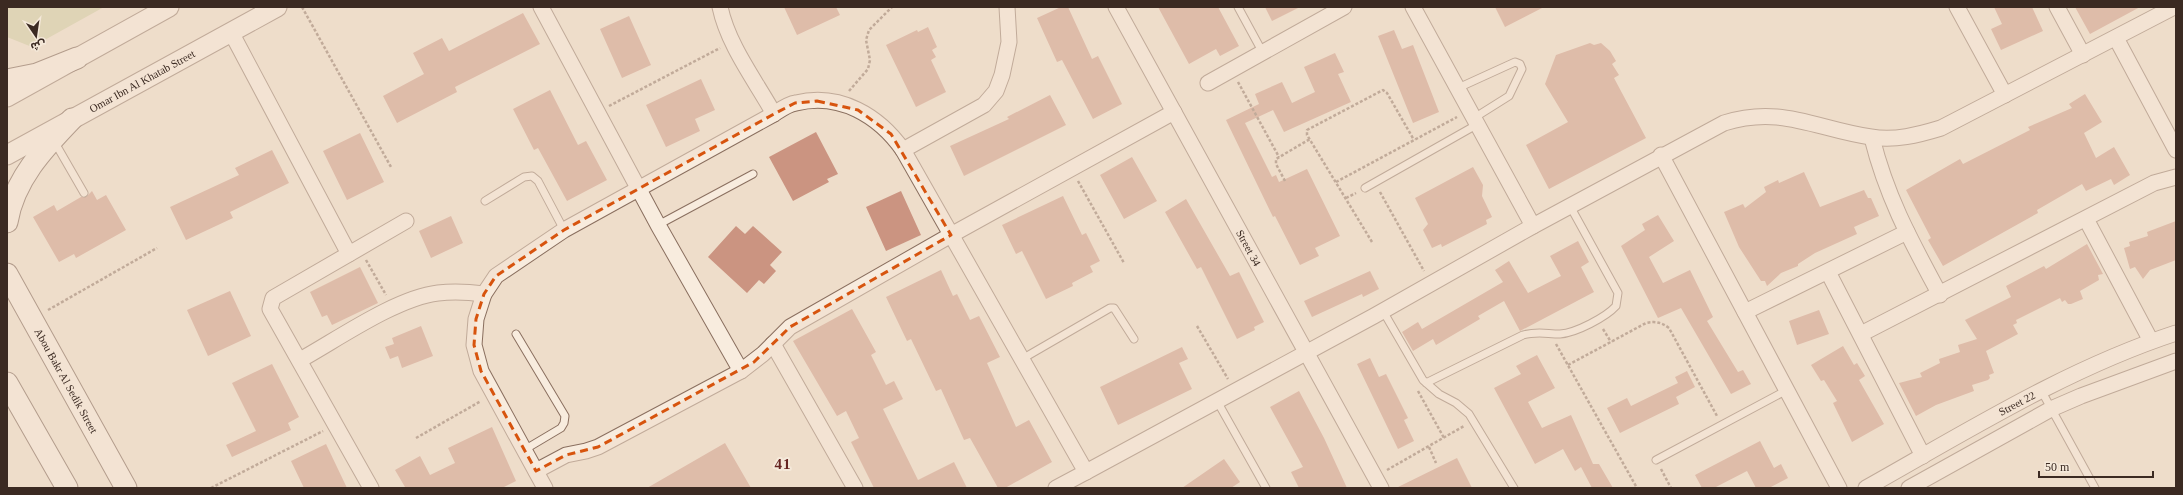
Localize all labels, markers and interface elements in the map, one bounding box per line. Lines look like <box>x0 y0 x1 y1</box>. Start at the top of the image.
north arrow <box>16 16 56 56</box>
text: ش <box>29 37 47 53</box>
street label: Omar Ibn Al Khatab Street <box>87 47 197 115</box>
street label: Street 34 <box>1234 228 1264 268</box>
street label: Abou Bakr Al Sedik Street <box>32 326 100 435</box>
street label: Street 22 <box>1997 389 2037 418</box>
scale bar <box>2039 453 2153 479</box>
district label: 41 <box>775 456 792 472</box>
text: 50 m <box>2045 460 2070 474</box>

